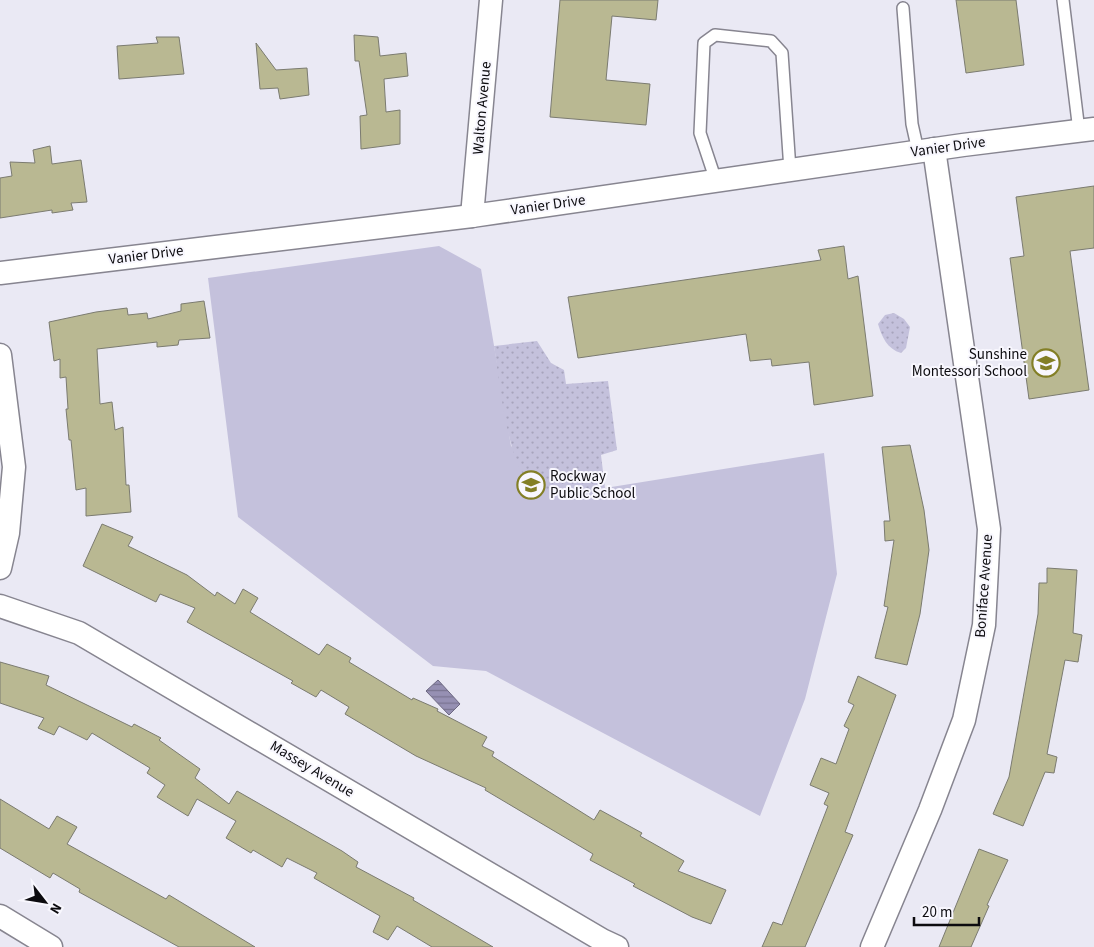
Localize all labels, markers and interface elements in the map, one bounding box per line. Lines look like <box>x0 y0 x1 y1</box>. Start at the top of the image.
street label: Walton Avenue <box>467 61 497 155</box>
street label: Vanier Drive <box>909 131 987 163</box>
street label: Vanier Drive <box>509 189 587 221</box>
street label: Vanier Drive <box>107 240 185 270</box>
place label: Sunshine Montessori School <box>912 344 1027 382</box>
school or university icon: Sunshine Montessori School <box>1031 348 1061 378</box>
place label: Rockway Public School <box>550 466 636 504</box>
school or university icon: Rockway Public School <box>516 470 546 500</box>
street label: Boniface Avenue <box>970 534 998 638</box>
street label: Massey Avenue <box>266 736 358 802</box>
north arrow <box>20 877 70 927</box>
scale bar <box>914 894 979 926</box>
text: N <box>44 899 66 917</box>
text: 20 m <box>922 902 952 923</box>

